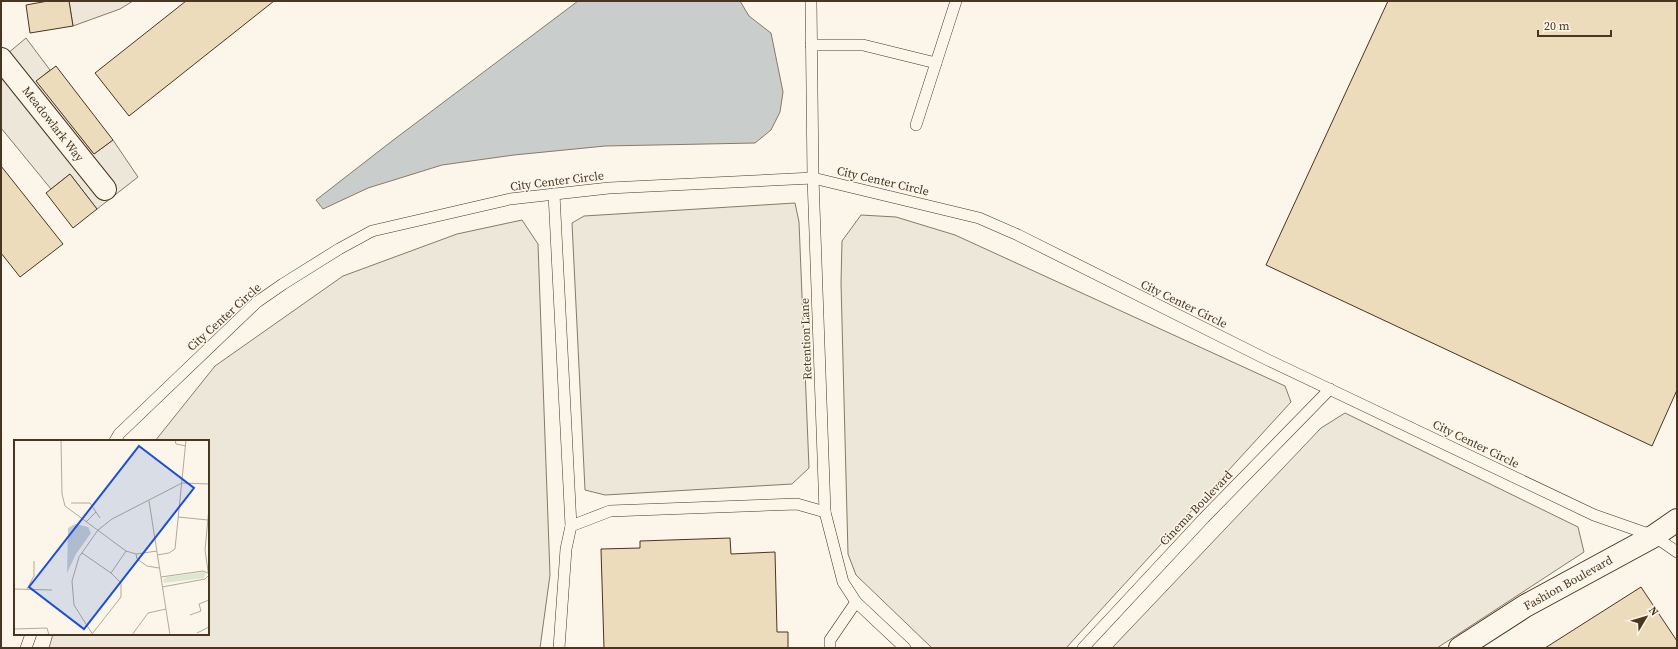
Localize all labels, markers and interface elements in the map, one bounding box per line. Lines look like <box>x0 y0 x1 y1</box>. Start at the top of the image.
scale bar <box>1538 12 1611 38</box>
text: 20 m <box>1544 18 1570 34</box>
street label: Meadowlark Way <box>19 83 88 166</box>
street label: City Center Circle <box>835 163 931 199</box>
street label: City Center Circle <box>509 167 605 195</box>
street label: City Center Circle <box>1138 276 1230 332</box>
street label: City Center Circle <box>184 280 264 354</box>
street label: Retention Lane <box>797 298 815 380</box>
street label: City Center Circle <box>1430 416 1522 472</box>
inset map <box>14 440 209 635</box>
street label: Cinema Boulevard <box>1156 467 1236 549</box>
street label: Fashion Boulevard <box>1521 552 1615 614</box>
north arrow <box>1626 597 1666 637</box>
text: N <box>1645 603 1662 619</box>

